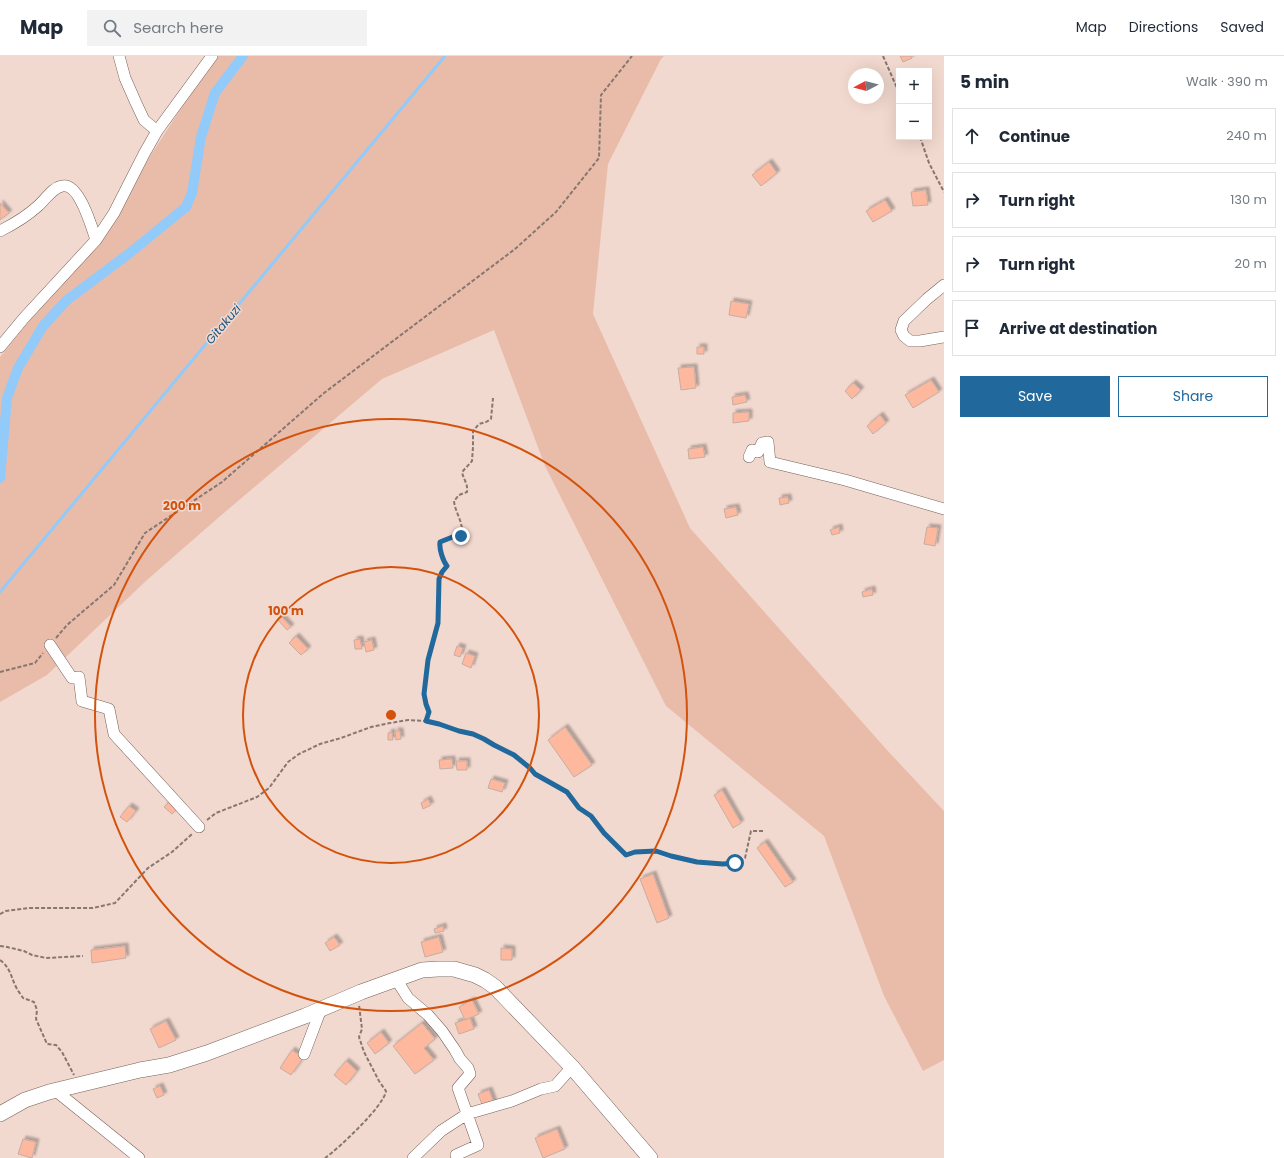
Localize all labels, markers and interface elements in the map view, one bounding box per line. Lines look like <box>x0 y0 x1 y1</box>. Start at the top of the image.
search box <box>87 10 367 46</box>
text: Map <box>20 14 63 41</box>
icon: search <box>101 17 123 39</box>
text: Search here <box>133 17 224 38</box>
text: Map <box>1076 17 1107 37</box>
text: Directions <box>1129 17 1198 37</box>
text: Saved <box>1220 17 1264 37</box>
north arrow <box>848 68 884 104</box>
map controls <box>896 68 932 140</box>
button: + <box>896 68 932 104</box>
text: 5 min <box>960 70 1009 94</box>
text: Walk · 390 m <box>1186 72 1268 91</box>
button: − <box>896 104 932 140</box>
icon: ahead <box>961 125 983 147</box>
text: Continue <box>999 126 1070 147</box>
text: 240 m <box>1226 126 1267 145</box>
icon: right <box>961 189 983 211</box>
text: Turn right <box>999 190 1075 211</box>
text: 130 m <box>1230 190 1267 209</box>
icon: right <box>961 253 983 275</box>
text: Turn right <box>999 254 1075 275</box>
text: 20 m <box>1234 254 1267 273</box>
water label: Gitakuzi <box>201 300 245 347</box>
icon: arrive <box>961 317 983 339</box>
text: Arrive at destination <box>999 318 1157 339</box>
button: Save <box>960 376 1110 417</box>
button: Share <box>1118 376 1268 417</box>
text: 200 m <box>163 497 201 514</box>
route end <box>452 527 470 545</box>
text: 100 m <box>268 602 304 619</box>
centre of rings <box>384 708 398 722</box>
route start <box>726 854 744 872</box>

